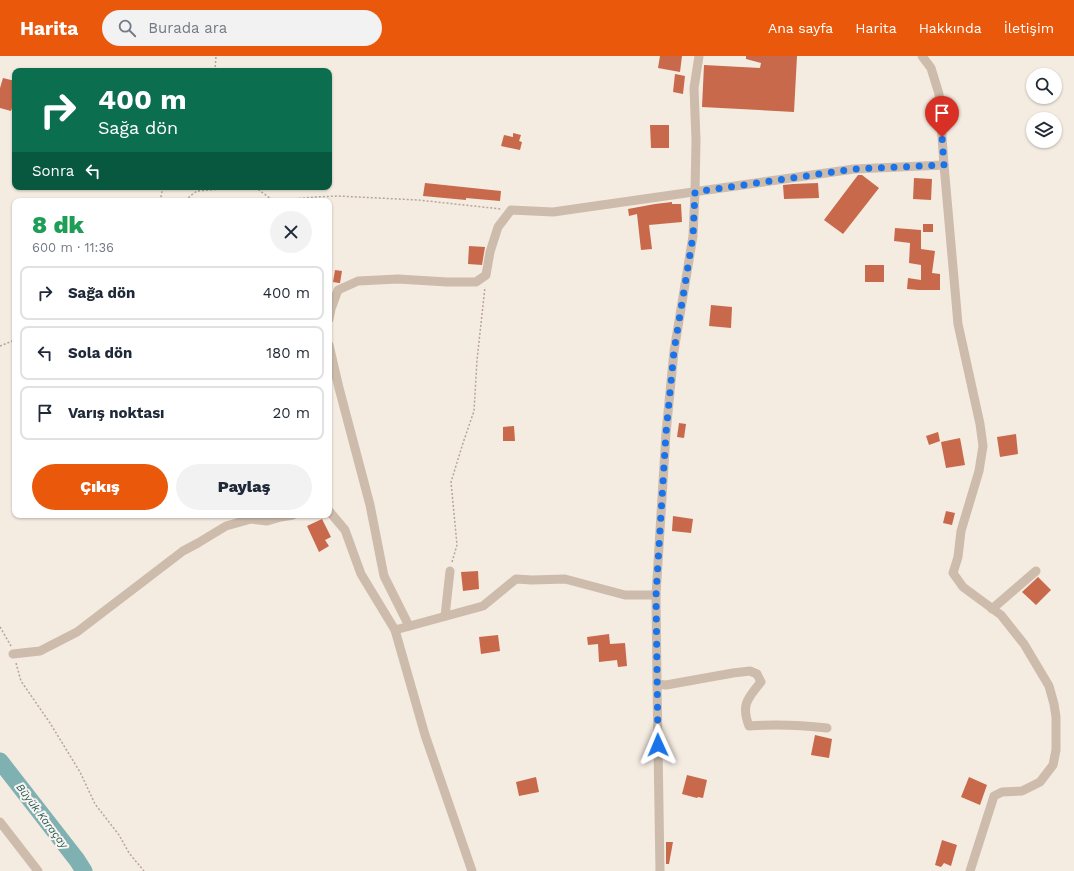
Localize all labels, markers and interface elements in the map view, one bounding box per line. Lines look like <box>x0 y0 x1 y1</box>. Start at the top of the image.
search box <box>102 10 382 46</box>
text: Harita <box>20 17 78 40</box>
icon: search <box>116 17 138 39</box>
text: Burada ara <box>148 19 227 37</box>
text: Ana sayfa <box>768 20 833 36</box>
text: Harita <box>855 20 897 36</box>
text: Hakkında <box>919 20 982 36</box>
text: İletişim <box>1004 20 1054 36</box>
map controls <box>1026 68 1062 148</box>
button: search <box>1026 68 1062 104</box>
text: 400 m <box>98 83 187 116</box>
icon: right <box>32 84 84 136</box>
pin <box>925 96 959 137</box>
icon: arrive <box>931 102 953 124</box>
button: layers <box>1026 112 1062 148</box>
text: Sağa dön <box>98 117 178 138</box>
icon: left <box>82 160 104 182</box>
text: Sonra <box>32 162 74 180</box>
text: 8 dk <box>32 211 84 239</box>
button: close <box>270 211 312 253</box>
text: 600 m · 11:36 <box>32 240 114 255</box>
icon: right <box>34 282 56 304</box>
text: Sağa dön <box>68 284 135 302</box>
text: 400 m <box>263 284 310 302</box>
icon: left <box>34 342 56 364</box>
text: Sola dön <box>68 344 132 362</box>
text: 180 m <box>266 344 310 362</box>
icon: arrive <box>34 402 56 424</box>
text: Varış noktası <box>68 404 165 422</box>
text: 20 m <box>273 404 310 422</box>
button: Çıkış <box>32 464 168 510</box>
button: Paylaş <box>176 464 312 510</box>
position arrow <box>637 724 679 766</box>
water label: Büyük Karaçay <box>13 781 71 852</box>

